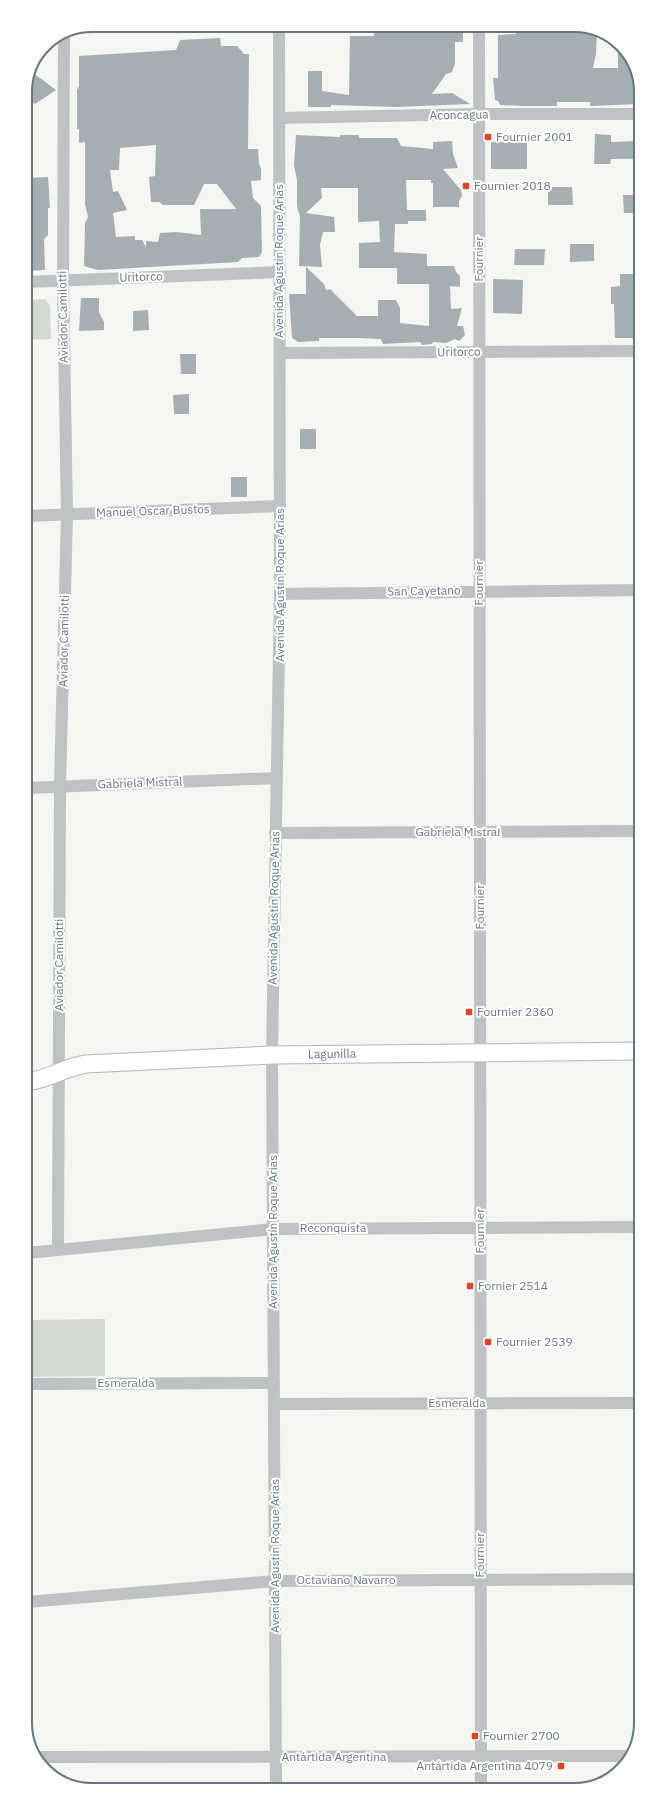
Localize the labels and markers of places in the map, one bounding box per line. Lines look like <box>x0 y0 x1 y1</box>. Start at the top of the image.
place label: Fournier 2001 <box>496 129 573 144</box>
marker: Fournier 2001 <box>483 132 493 142</box>
place label: Fournier 2018 <box>474 178 551 193</box>
marker: Fournier 2018 <box>461 181 471 191</box>
place label: Fournier 2360 <box>477 1004 554 1019</box>
marker: Fournier 2360 <box>464 1007 474 1017</box>
place label: Fornier 2514 <box>478 1278 548 1293</box>
marker: Fornier 2514 <box>465 1281 475 1291</box>
place label: Fournier 2539 <box>496 1334 573 1349</box>
marker: Fournier 2539 <box>483 1337 493 1347</box>
place label: Fournier 2700 <box>483 1728 560 1743</box>
marker: Fournier 2700 <box>470 1731 480 1741</box>
place label: Antártida Argentina 4079 <box>416 1758 553 1773</box>
marker: Antártida Argentina 4079 <box>556 1761 566 1771</box>

